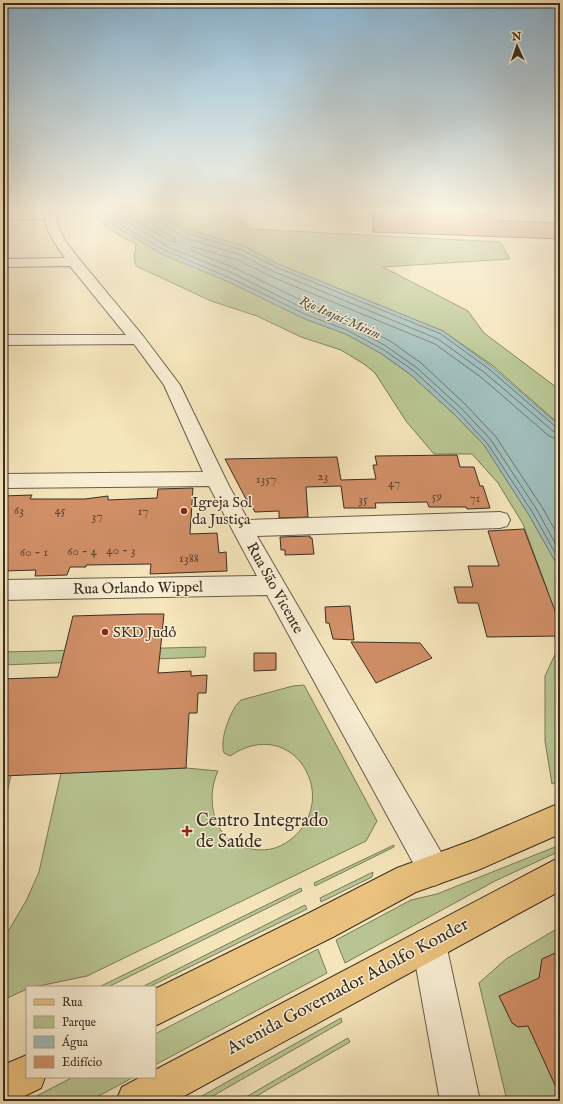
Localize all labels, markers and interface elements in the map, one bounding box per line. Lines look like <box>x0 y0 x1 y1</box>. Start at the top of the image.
north arrow <box>497 26 537 66</box>
text: N <box>510 30 522 44</box>
water label: Rio Itajaí-Mirim <box>297 293 383 344</box>
house number: 23 <box>318 468 329 485</box>
house number: 1357 <box>256 471 276 488</box>
house number: 47 <box>388 475 400 492</box>
house number: 59 <box>432 488 443 505</box>
house number: 71 <box>470 490 481 507</box>
house number: 35 <box>358 491 368 508</box>
place label: Igreja Sol da Justiça <box>192 493 253 529</box>
house number: 63 <box>14 502 24 519</box>
house number: 45 <box>54 502 66 519</box>
house number: 17 <box>138 503 148 520</box>
marker: Igreja Sol da Justiça <box>179 506 189 516</box>
house number: 37 <box>92 508 102 525</box>
street label: Rua São Vicente <box>242 539 308 637</box>
house number: 40 - 3 <box>106 542 136 559</box>
house number: 60 - 4 <box>67 543 98 560</box>
house number: 60 - 1 <box>20 544 48 561</box>
house number: 1388 <box>179 550 199 567</box>
street label: Rua Orlando Wippel <box>73 577 204 599</box>
place label: SKD Judô <box>113 623 176 642</box>
marker: SKD Judô <box>100 627 110 637</box>
place label: Centro Integrado de Saúde <box>196 810 329 854</box>
marker: Centro Integrado de Saúde <box>181 825 193 837</box>
street label: Avenida Governador Adolfo Konder <box>222 913 473 1061</box>
legend <box>26 986 156 1078</box>
text: Rua <box>62 995 83 1010</box>
text: Parque <box>62 1015 97 1031</box>
text: Água <box>61 1034 89 1050</box>
text: Edifício <box>62 1055 103 1070</box>

